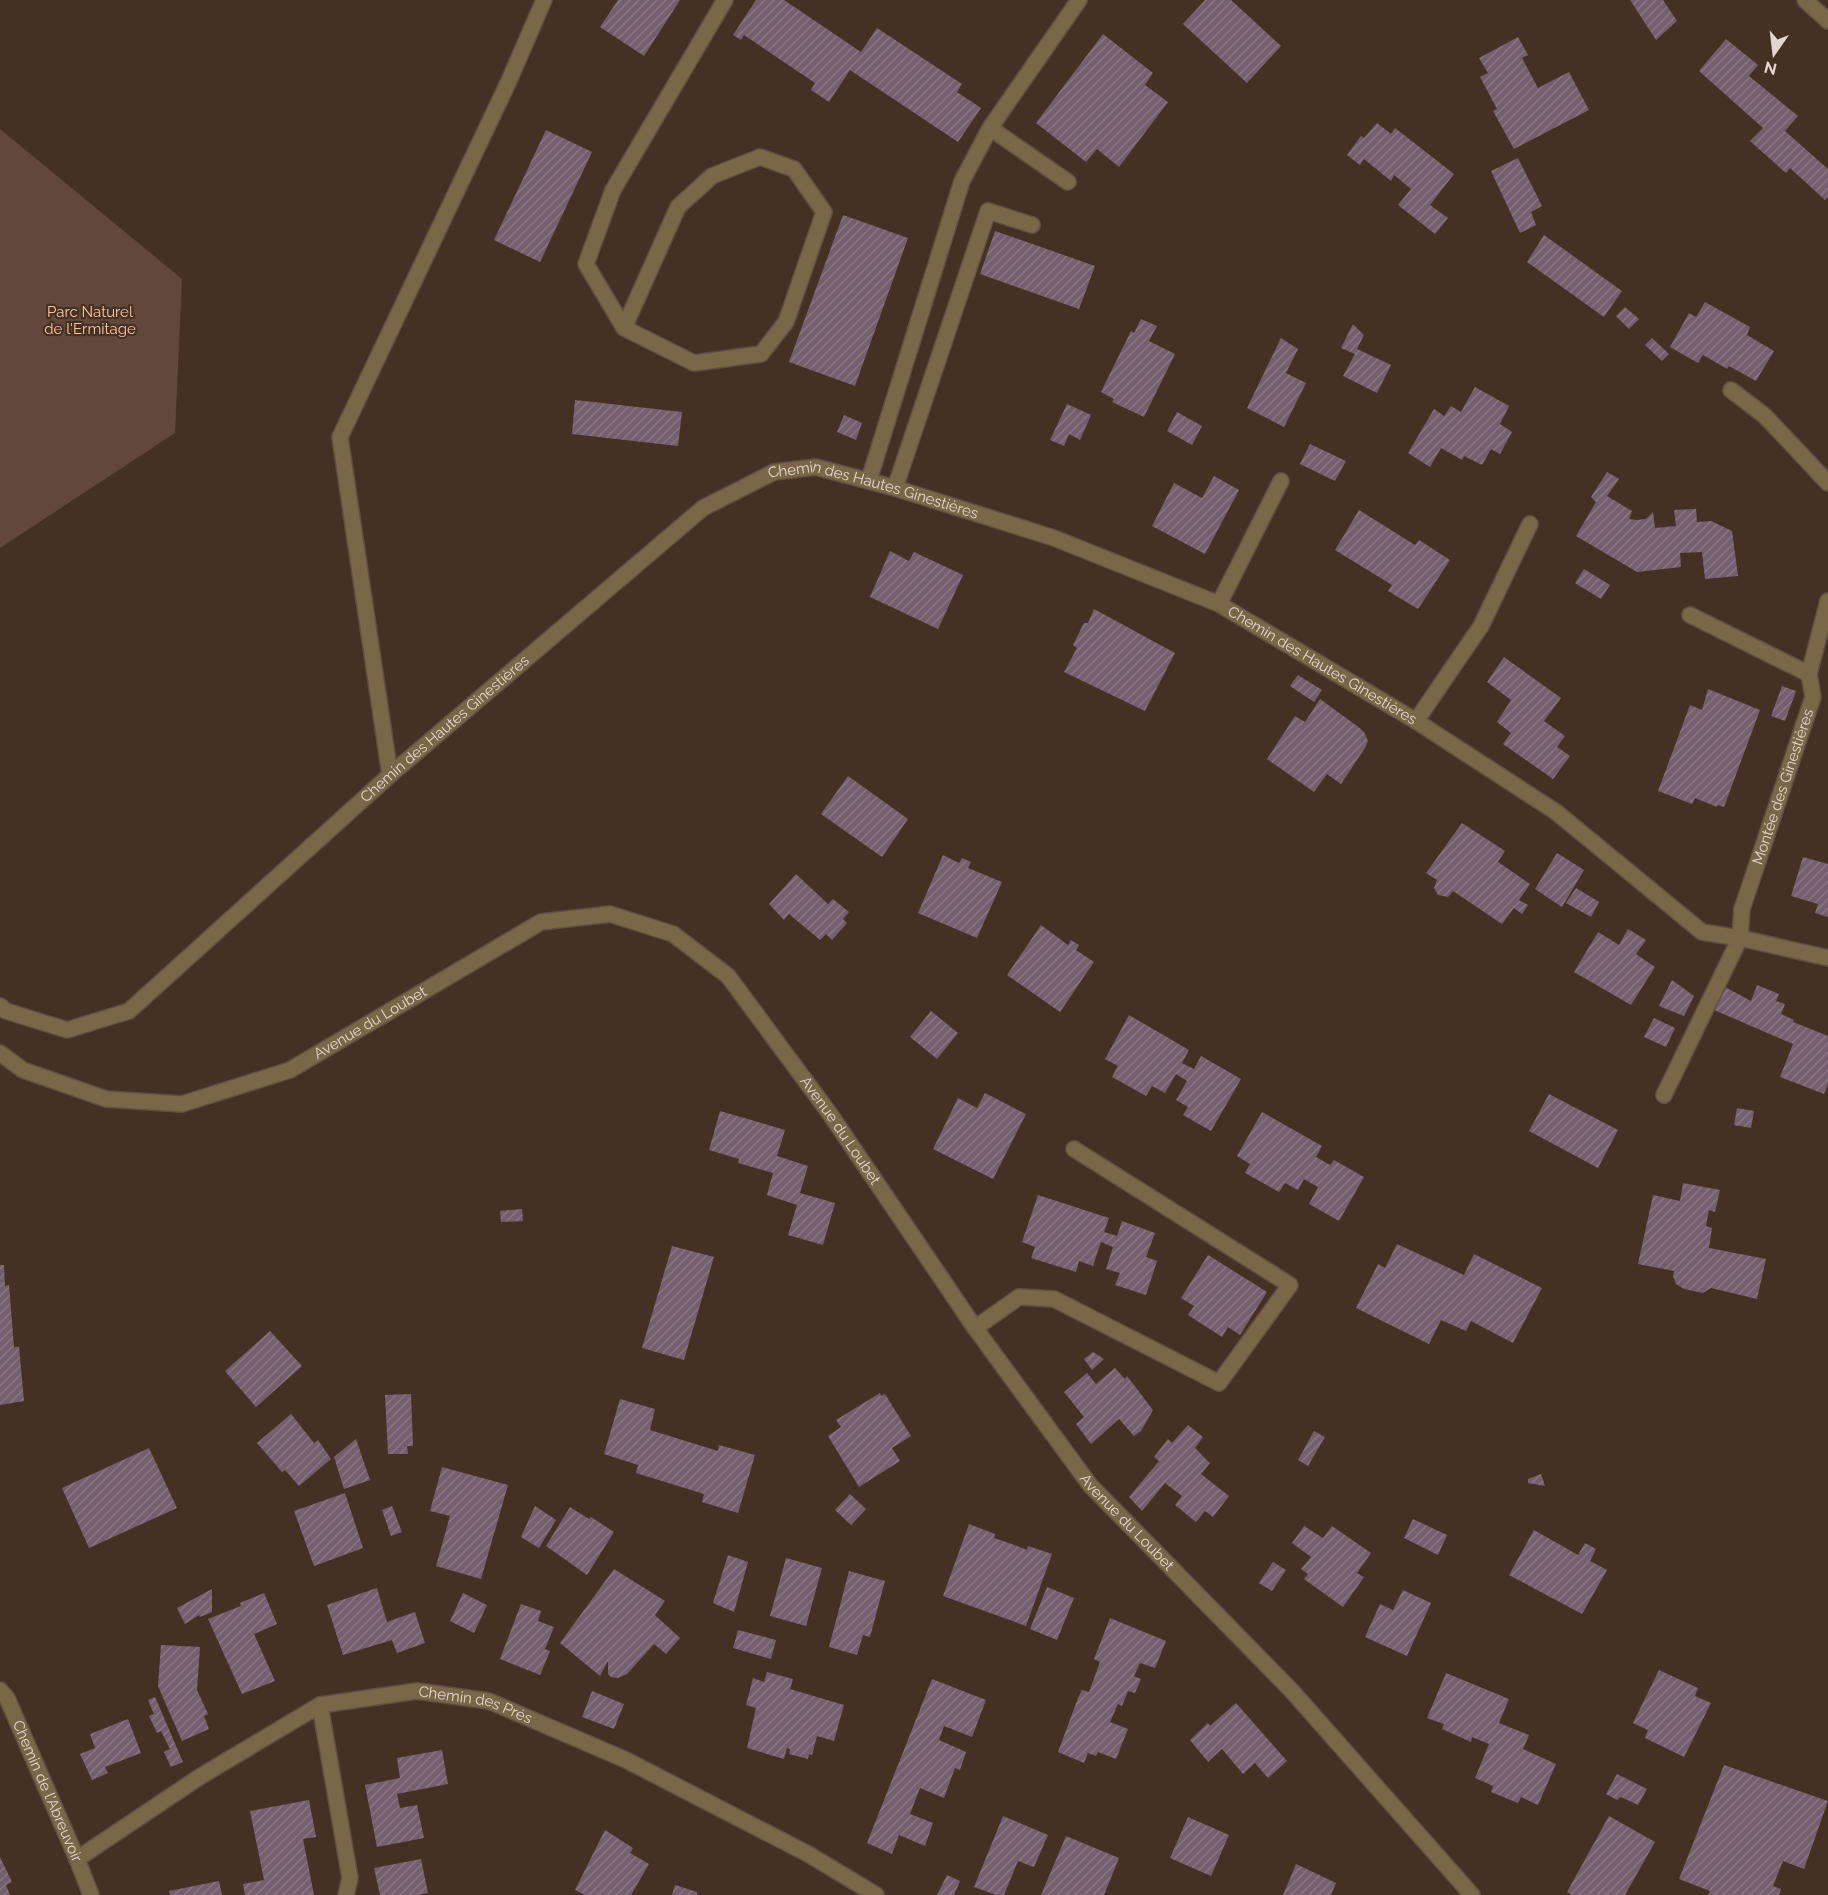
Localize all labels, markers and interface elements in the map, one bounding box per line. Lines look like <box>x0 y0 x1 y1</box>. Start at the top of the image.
north arrow <box>1744 24 1804 84</box>
text: N <box>1762 57 1779 79</box>
park label: Parc Naturel de l'Ermitage <box>44 303 136 338</box>
street label: Chemin des Hautes Ginestières <box>765 457 981 523</box>
street label: Chemin des Hautes Ginestières <box>1225 602 1420 728</box>
street label: Chemin des Hautes Ginestières <box>357 651 533 806</box>
street label: Montée des Ginestières <box>1748 706 1817 867</box>
street label: Avenue du Loubet <box>310 982 430 1063</box>
street label: Avenue du Loubet <box>796 1073 884 1188</box>
street label: Avenue du Loubet <box>1076 1470 1178 1574</box>
street label: Chemin des Prés <box>417 1682 535 1728</box>
street label: Chemin de l'Abreuvoir <box>9 1717 86 1865</box>

